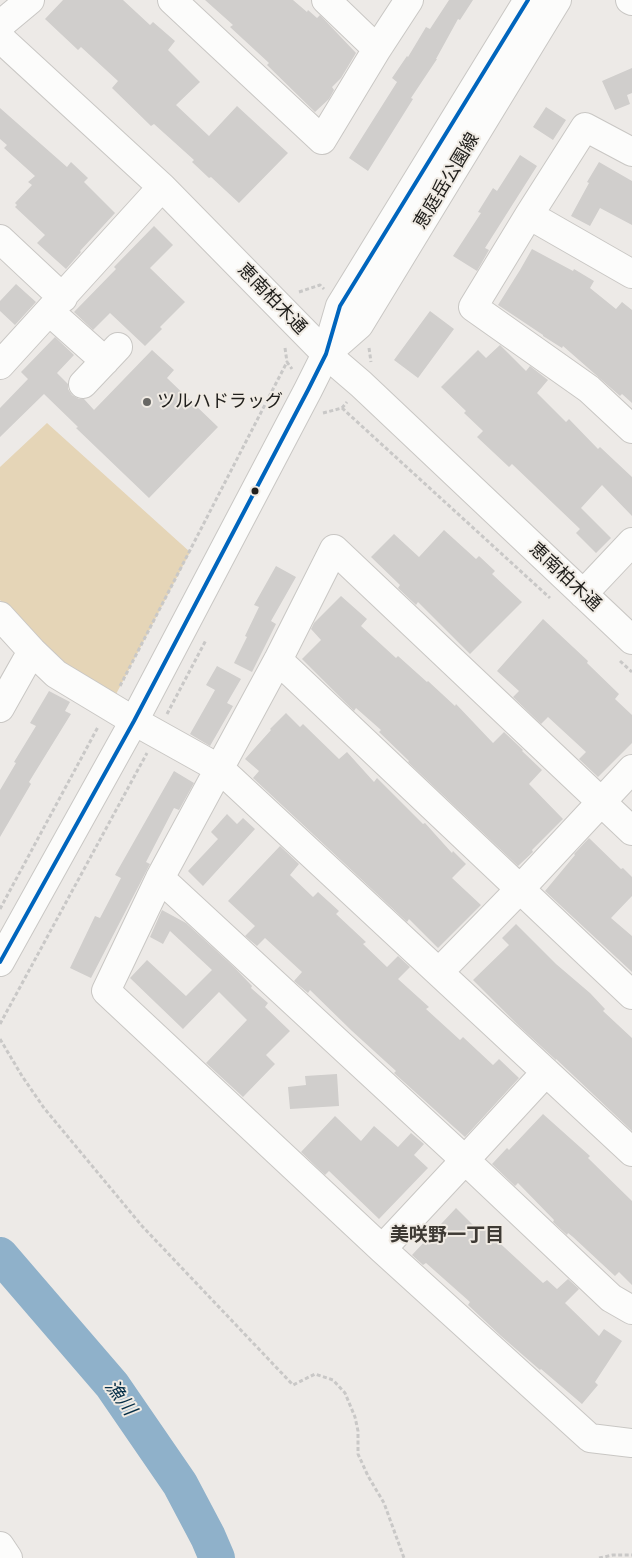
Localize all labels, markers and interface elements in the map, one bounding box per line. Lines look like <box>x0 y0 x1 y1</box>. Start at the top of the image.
street label: 恵庭岳公園線 <box>410 129 484 233</box>
street label: 恵南柏木通 <box>233 259 311 339</box>
place label: ツルハドラッグ <box>157 391 283 413</box>
marker: ツルハドラッグ <box>141 396 153 408</box>
unlabelled marker <box>250 486 260 496</box>
street label: 恵南柏木通 <box>525 538 605 616</box>
district label: 美咲野一丁目 <box>390 1225 504 1247</box>
water label: 漁川 <box>100 1376 140 1420</box>

